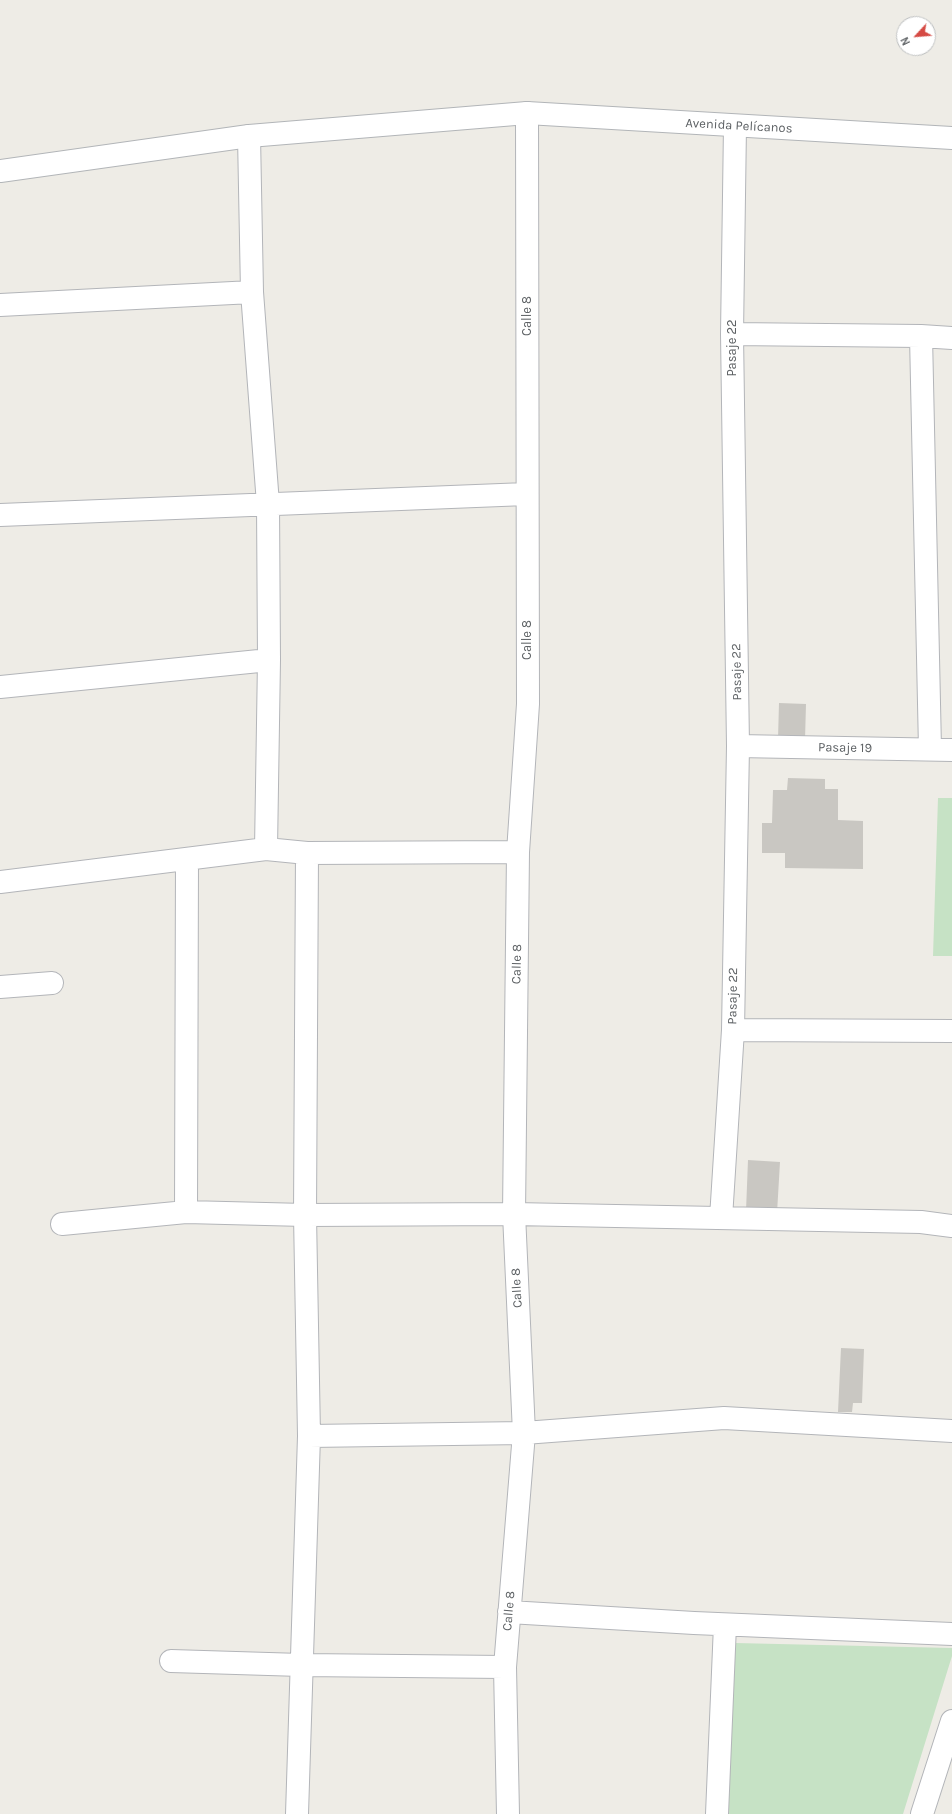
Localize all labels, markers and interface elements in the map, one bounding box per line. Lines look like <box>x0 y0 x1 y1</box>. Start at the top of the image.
north arrow <box>896 16 936 56</box>
text: N <box>898 35 913 47</box>
street label: Avenida Pelícanos <box>685 115 793 137</box>
street label: Calle 8 <box>519 296 535 336</box>
street label: Pasaje 22 <box>724 319 740 377</box>
street label: Calle 8 <box>519 620 535 660</box>
street label: Pasaje 22 <box>729 643 745 701</box>
street label: Pasaje 19 <box>818 740 872 756</box>
street label: Calle 8 <box>509 944 525 984</box>
street label: Pasaje 22 <box>725 967 741 1025</box>
street label: Calle 8 <box>508 1268 526 1308</box>
street label: Calle 8 <box>499 1590 519 1632</box>

